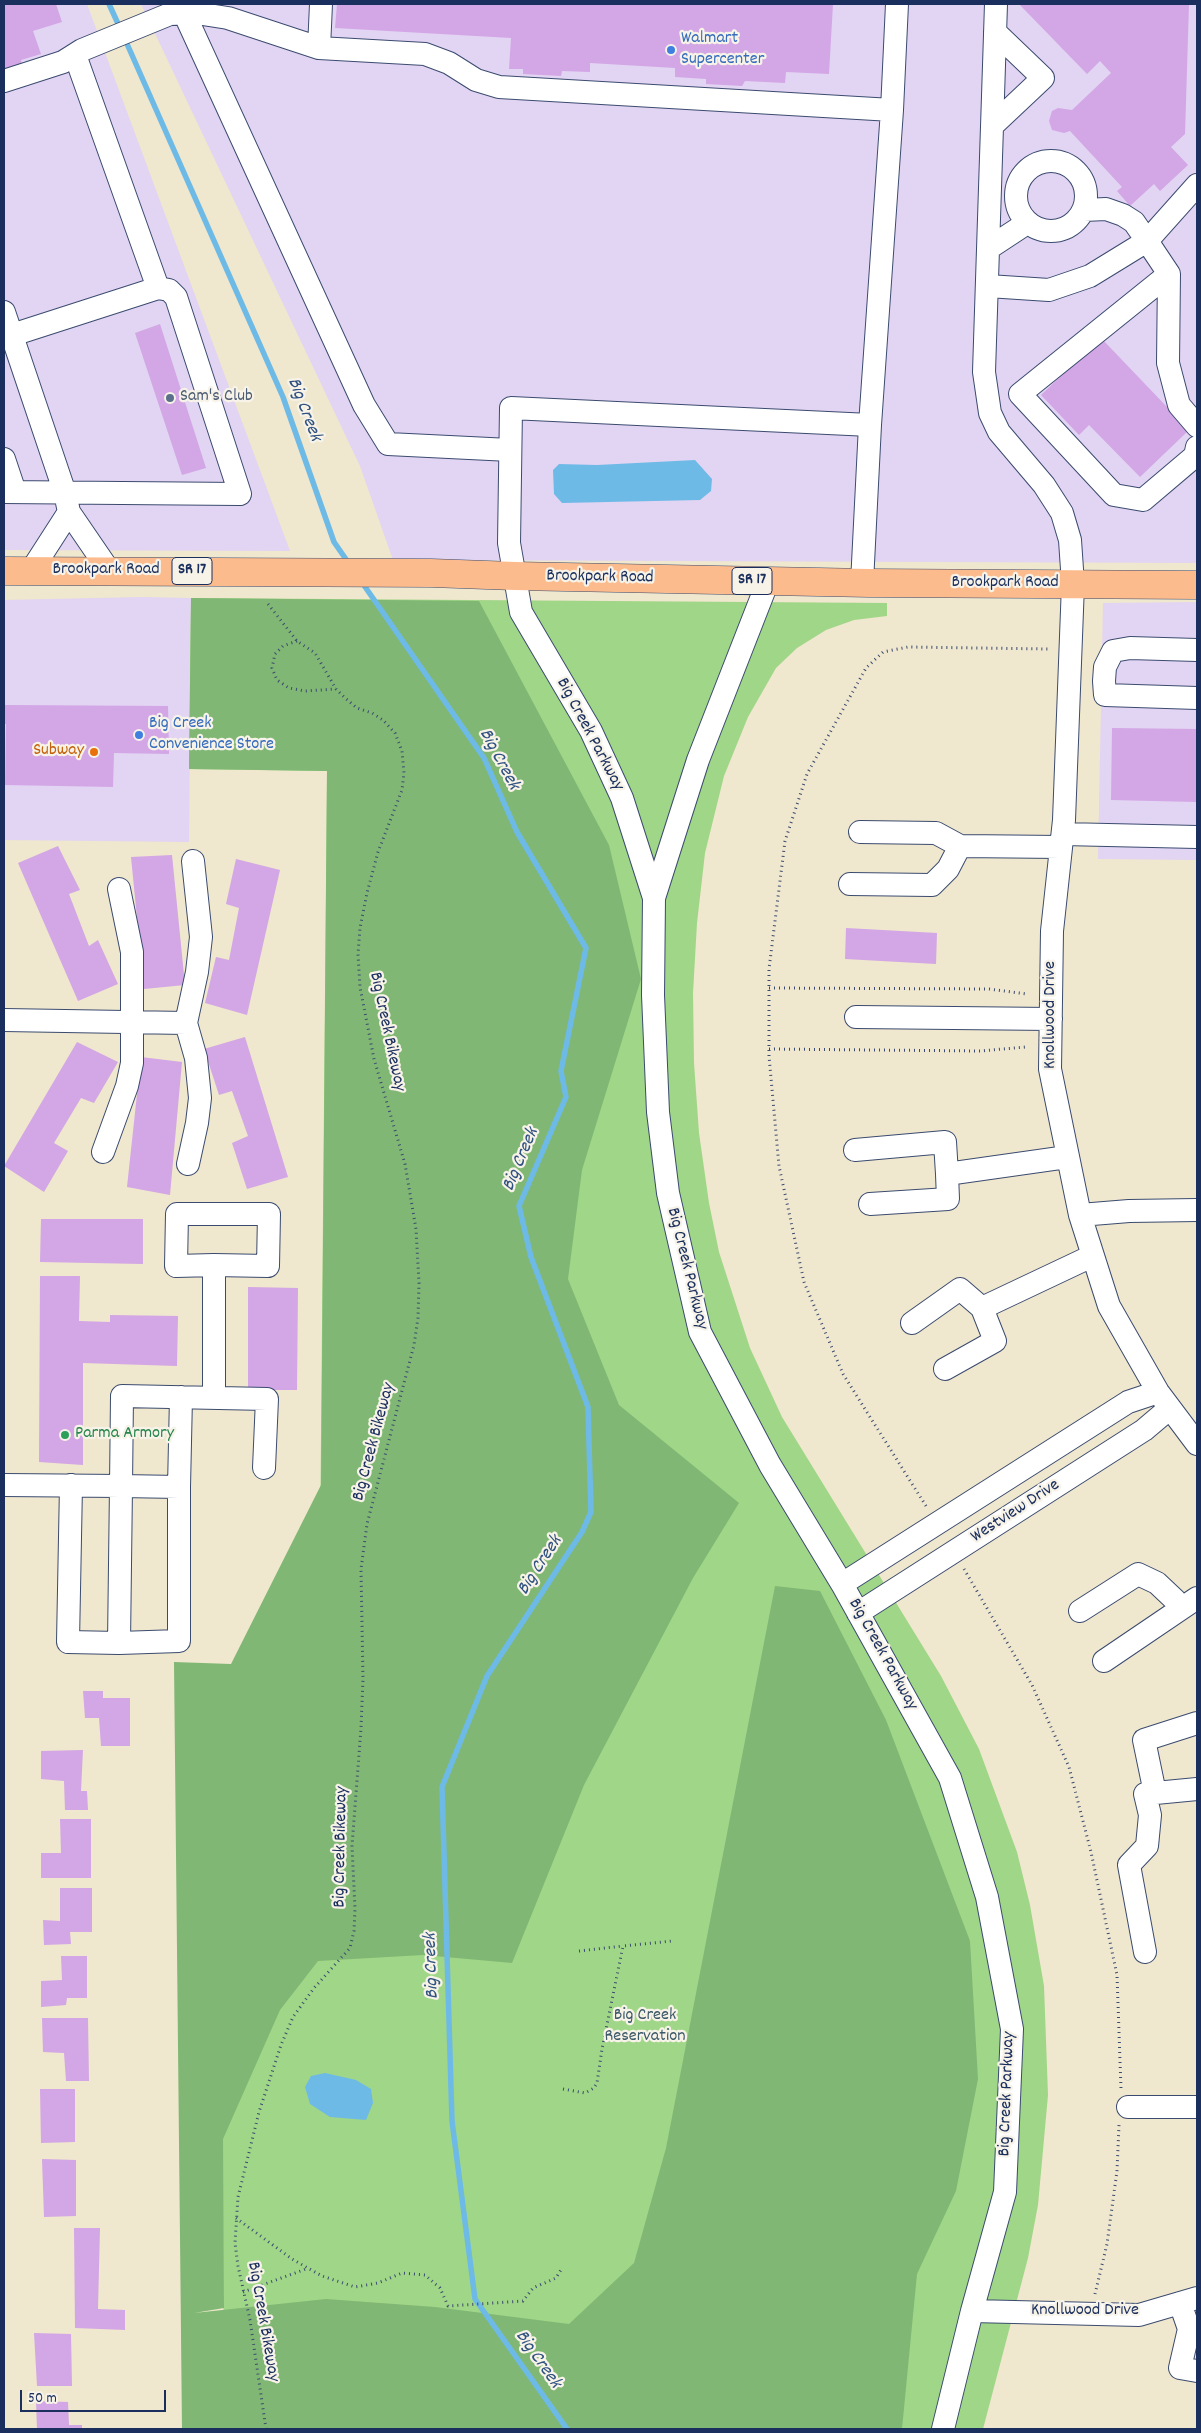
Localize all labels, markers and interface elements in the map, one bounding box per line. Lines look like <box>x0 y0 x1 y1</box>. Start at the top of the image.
place label: Walmart Supercenter <box>681 29 764 72</box>
marker: Walmart Supercenter <box>665 44 677 56</box>
water label: Big Creek <box>281 375 325 445</box>
place label: Sam's Club <box>180 387 253 409</box>
marker: Sam's Club <box>164 392 176 404</box>
road number: SR 17 <box>172 558 212 584</box>
street label: Brookpark Road <box>52 560 160 582</box>
street label: Brookpark Road <box>546 566 654 590</box>
road number: SR 17 <box>732 568 772 594</box>
street label: Brookpark Road <box>951 573 1059 595</box>
street label: Big Creek Parkway <box>550 675 628 795</box>
place label: Big Creek Convenience Store <box>149 714 274 756</box>
water label: Big Creek <box>472 725 524 795</box>
marker: Big Creek Convenience Store <box>133 729 145 741</box>
place label: Subway <box>33 741 84 763</box>
marker: Subway <box>88 746 100 758</box>
street label: Knollwood Drive <box>1041 961 1063 1069</box>
street label: Big Creek Bikeway <box>363 970 409 1094</box>
water label: Big Creek <box>499 1125 545 1195</box>
street label: Big Creek Parkway <box>660 1206 712 1332</box>
street label: Big Creek Bikeway <box>349 1381 401 1503</box>
place label: Parma Armory <box>75 1424 174 1446</box>
marker: Parma Armory <box>59 1429 71 1441</box>
street label: Westview Drive <box>968 1475 1064 1549</box>
water label: Big Creek <box>513 1532 569 1600</box>
street label: Big Creek Parkway <box>842 1595 922 1715</box>
street label: Big Creek Bikeway <box>330 1786 354 1908</box>
water label: Big Creek <box>420 1933 446 1999</box>
park label: Big Creek Reservation <box>604 2006 686 2048</box>
street label: Big Creek Parkway <box>995 2031 1021 2157</box>
street label: Big Creek Bikeway <box>241 2260 283 2384</box>
street label: Knollwood Drive <box>1031 2301 1139 2323</box>
water label: Big Creek <box>509 2326 565 2394</box>
scale bar <box>22 2380 169 2412</box>
text: 50 m <box>28 2388 57 2410</box>

